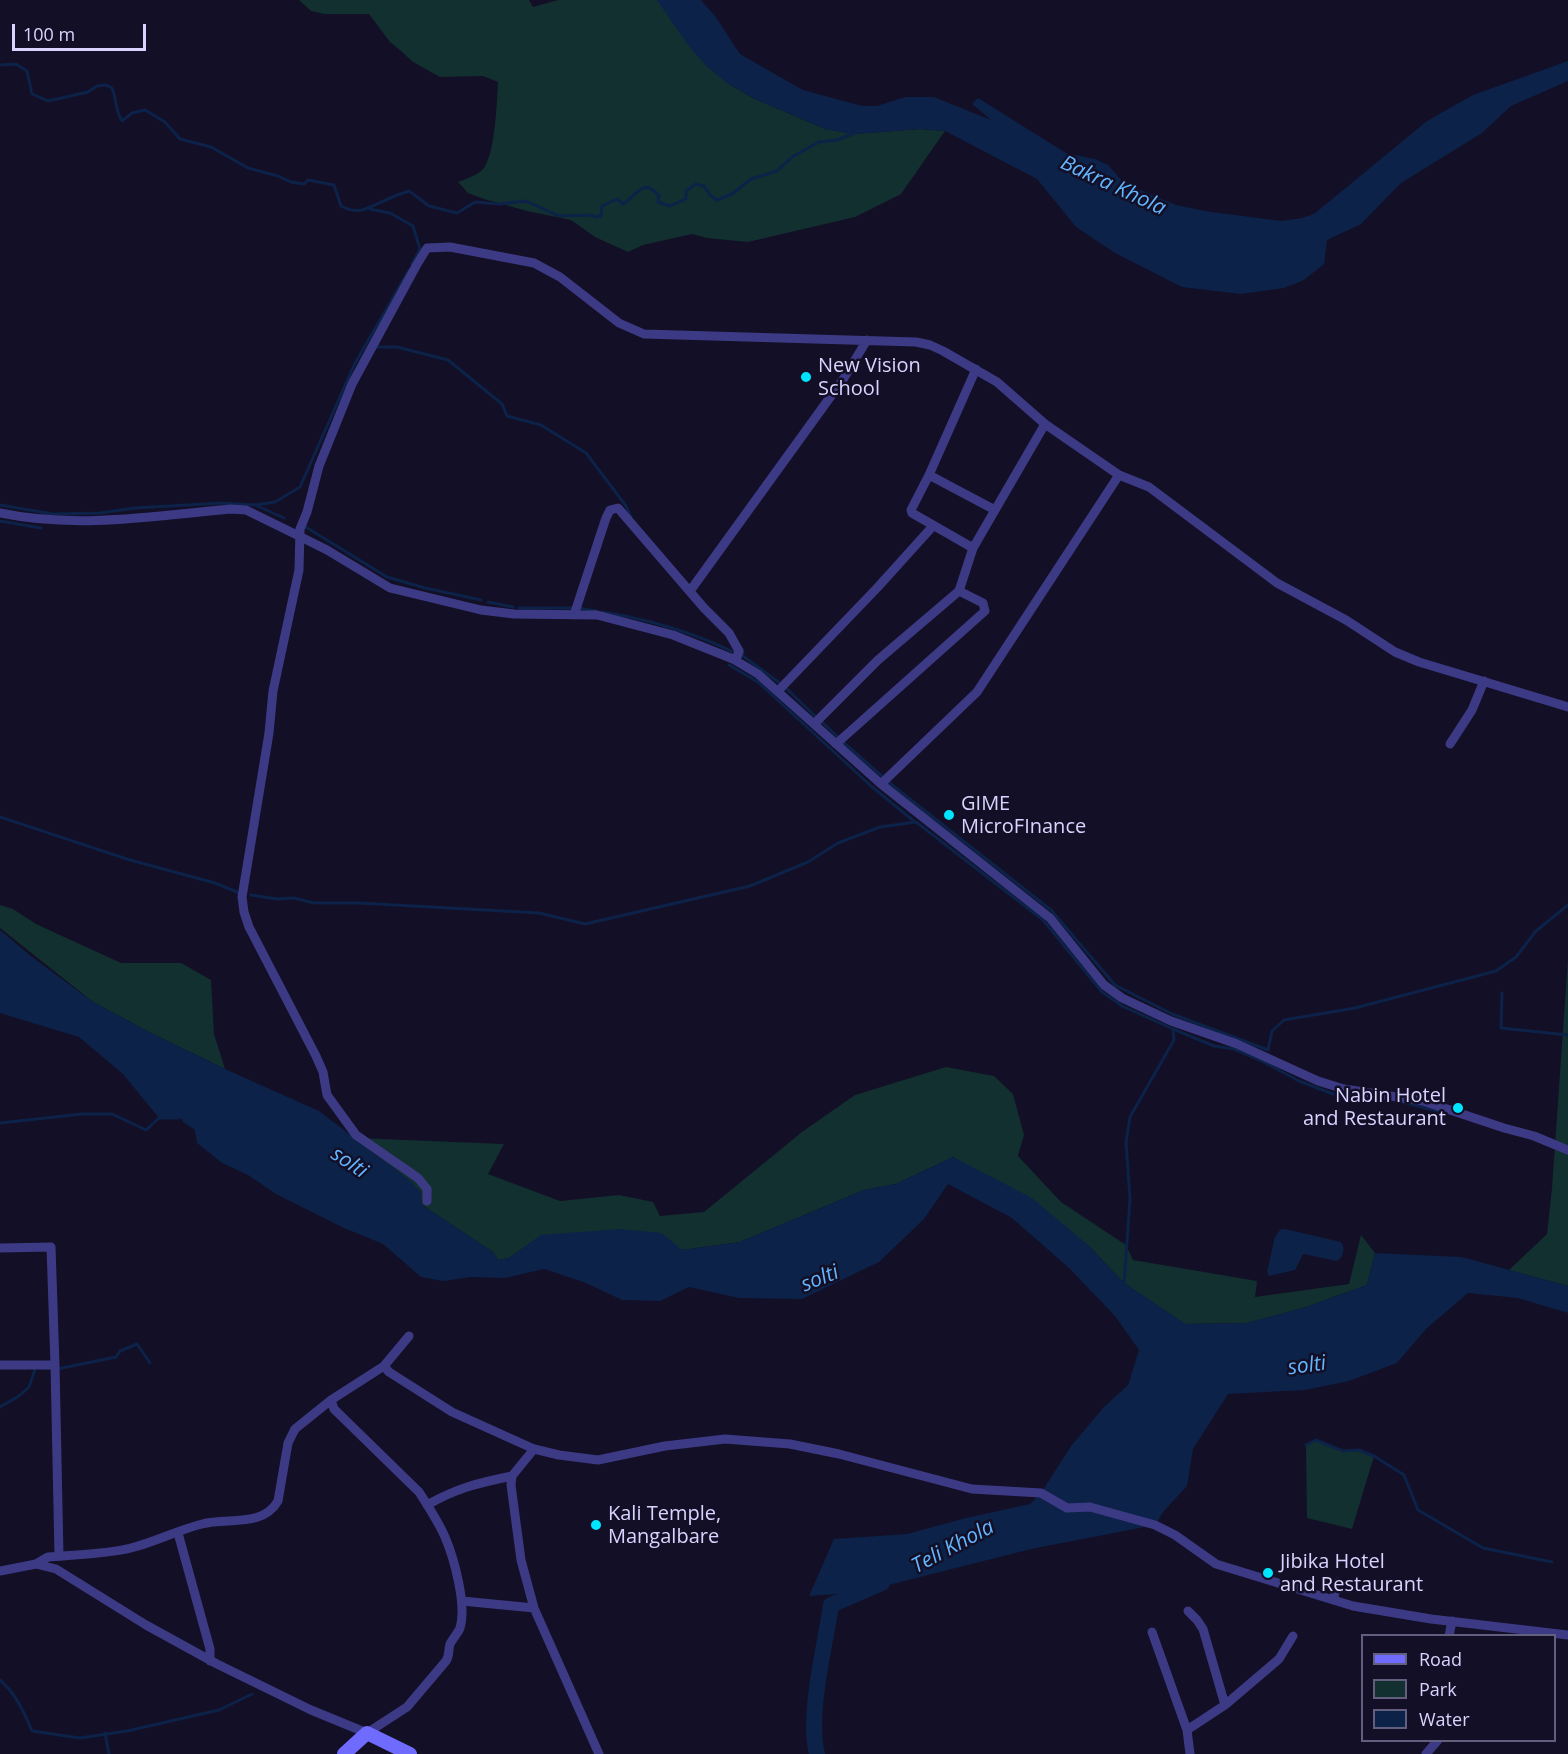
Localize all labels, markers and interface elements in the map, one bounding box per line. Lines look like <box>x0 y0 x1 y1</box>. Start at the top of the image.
scale bar <box>15 12 148 50</box>
text: 100 m <box>23 22 75 46</box>
water label: Bakra Khola <box>1056 151 1170 221</box>
place label: New Vision School <box>818 354 921 401</box>
marker: New Vision School <box>799 370 813 384</box>
place label: GIME MicroFInance <box>961 792 1086 839</box>
marker: GIME MicroFInance <box>942 808 956 822</box>
place label: Nabin Hotel and Restaurant <box>1303 1084 1446 1131</box>
marker: Nabin Hotel and Restaurant <box>1451 1101 1465 1115</box>
water label: solti <box>326 1142 372 1184</box>
water label: solti <box>797 1260 843 1298</box>
water label: solti <box>1286 1351 1328 1381</box>
place label: Kali Temple, Mangalbare <box>608 1502 721 1549</box>
water label: Teli Khola <box>907 1515 999 1579</box>
marker: Kali Temple, Mangalbare <box>589 1518 603 1532</box>
place label: Jibika Hotel and Restaurant <box>1280 1550 1423 1597</box>
marker: Jibika Hotel and Restaurant <box>1261 1566 1275 1580</box>
legend <box>1361 1634 1556 1742</box>
text: Road <box>1419 1647 1462 1671</box>
text: Park <box>1419 1677 1457 1701</box>
text: Water <box>1419 1707 1470 1731</box>

